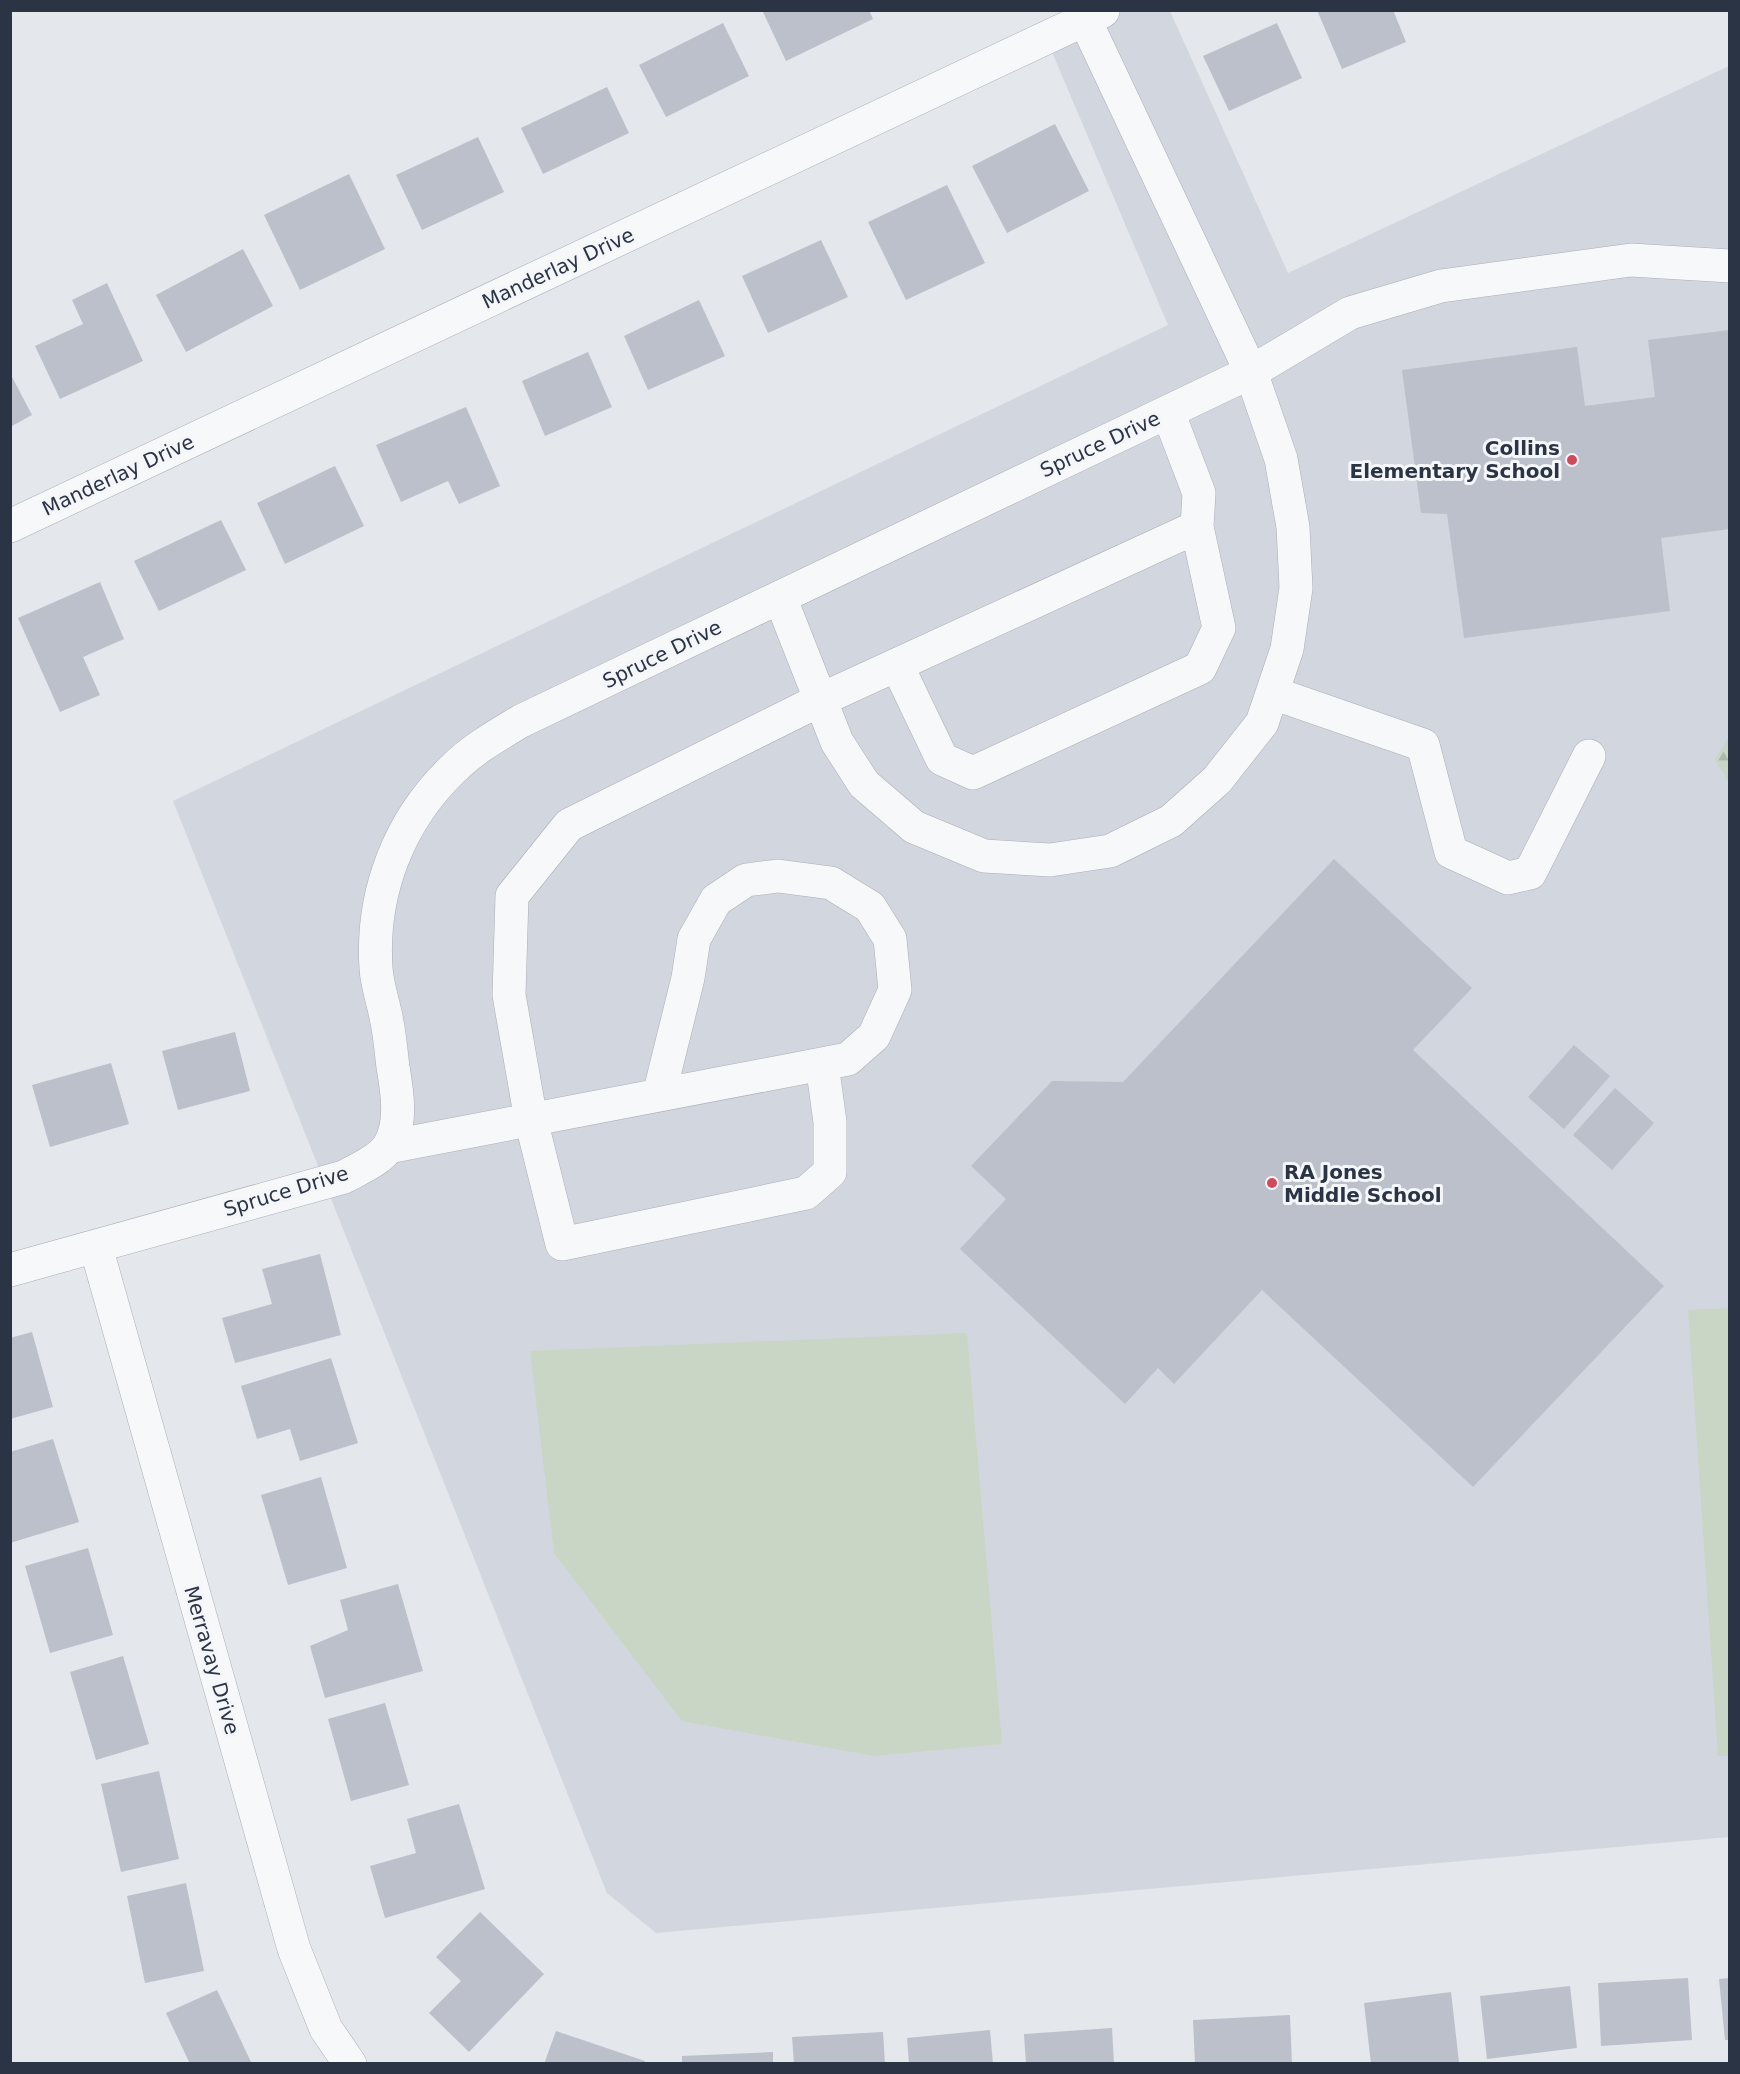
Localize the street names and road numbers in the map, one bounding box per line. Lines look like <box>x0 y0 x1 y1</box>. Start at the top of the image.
street label: Manderlay Drive <box>478 222 638 314</box>
street label: Spruce Drive <box>1036 406 1164 482</box>
street label: Manderlay Drive <box>38 429 198 521</box>
street label: Spruce Drive <box>599 615 725 693</box>
street label: Spruce Drive <box>221 1161 351 1221</box>
street label: Merravay Drive <box>179 1583 245 1737</box>

